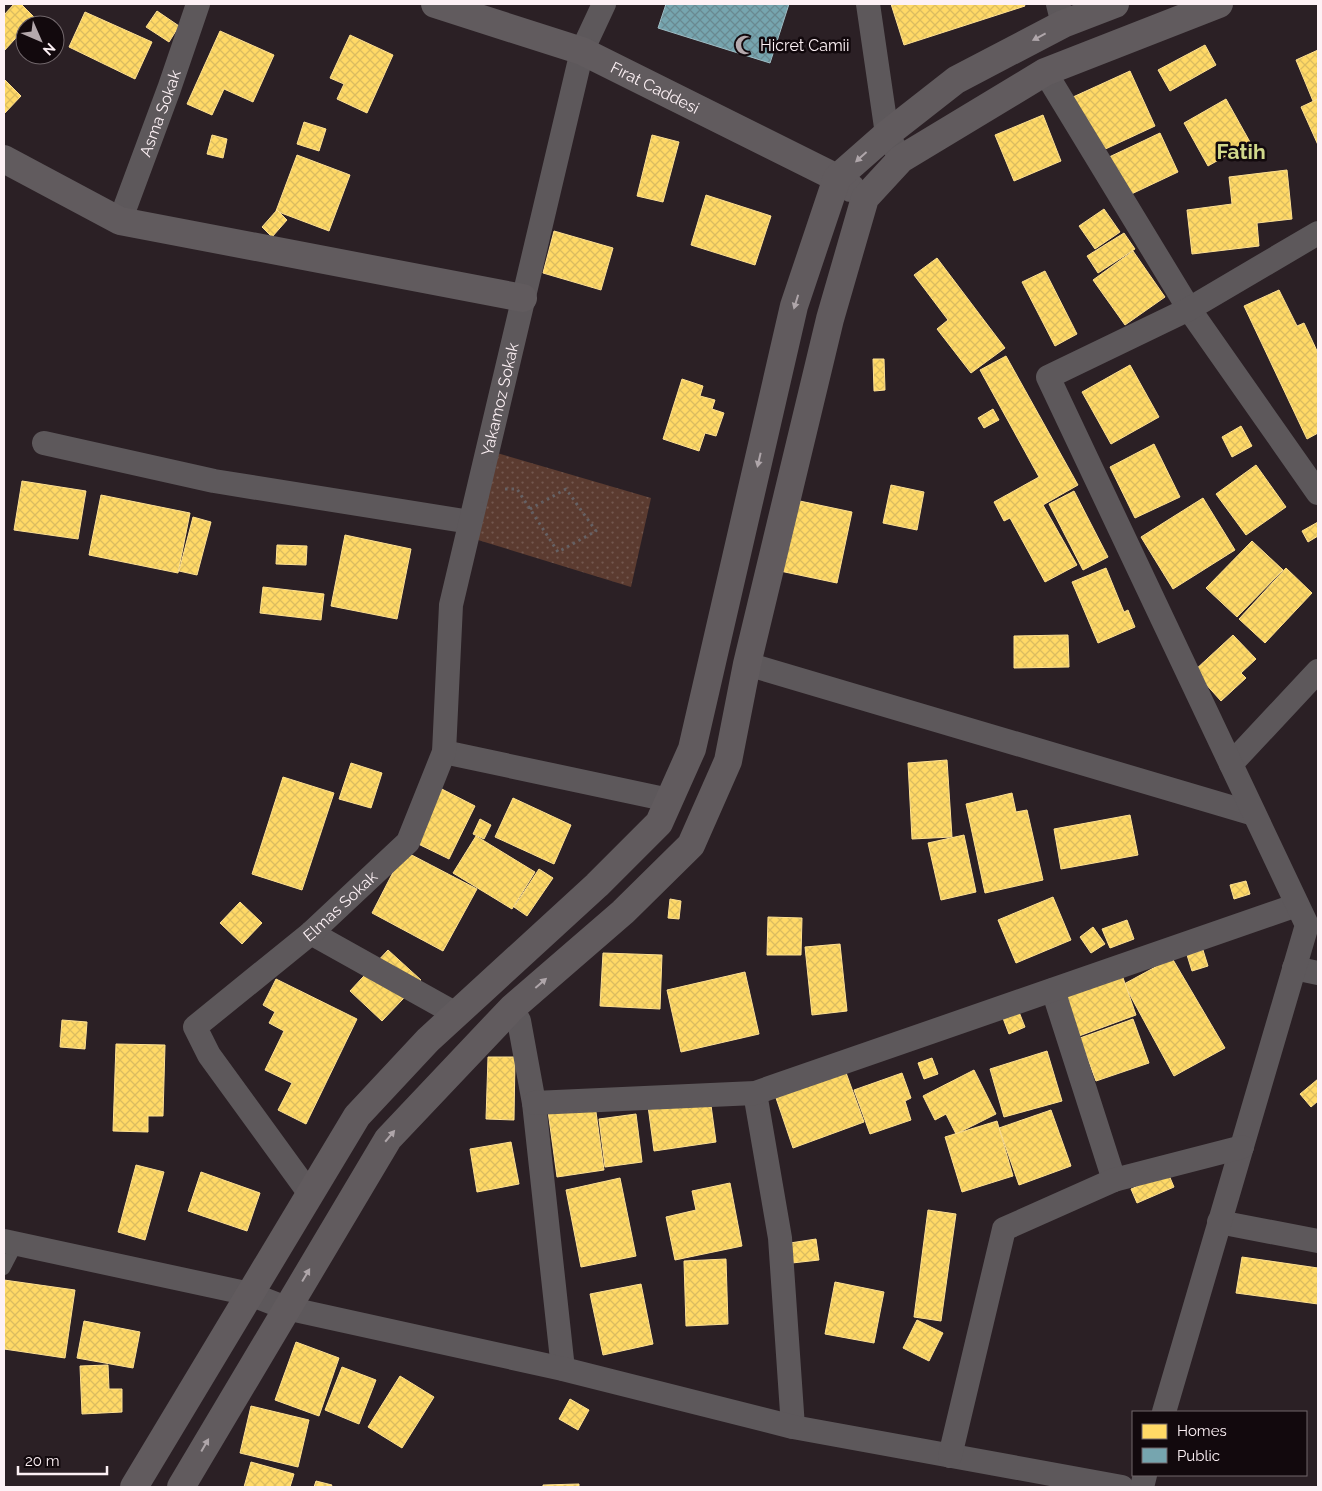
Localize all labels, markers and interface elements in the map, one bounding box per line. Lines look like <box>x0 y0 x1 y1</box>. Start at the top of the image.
north arrow <box>15 15 65 65</box>
one-way arrow <box>1031 33 1046 41</box>
mosque icon: Hicret Camii <box>734 34 756 56</box>
place label: Hicret Camii <box>760 36 850 55</box>
text: N <box>40 40 59 59</box>
street label: Fırat Caddesi <box>608 57 702 117</box>
street label: Asma Sokak <box>135 67 185 159</box>
district label: Fatih <box>1216 139 1266 164</box>
one-way arrow <box>855 151 868 162</box>
one-way arrow <box>792 294 799 309</box>
street label: Yakamoz Sokak <box>477 340 522 458</box>
one-way arrow <box>755 452 763 467</box>
street label: Elmas Sokak <box>299 866 381 945</box>
one-way arrow <box>535 978 547 989</box>
one-way arrow <box>385 1130 396 1143</box>
one-way arrow <box>301 1268 310 1281</box>
legend <box>1132 1411 1307 1476</box>
text: Homes <box>1177 1422 1227 1440</box>
one-way arrow <box>201 1439 210 1452</box>
scale bar <box>18 1444 106 1476</box>
text: Public <box>1177 1447 1220 1465</box>
text: 20 m <box>25 1452 60 1470</box>

